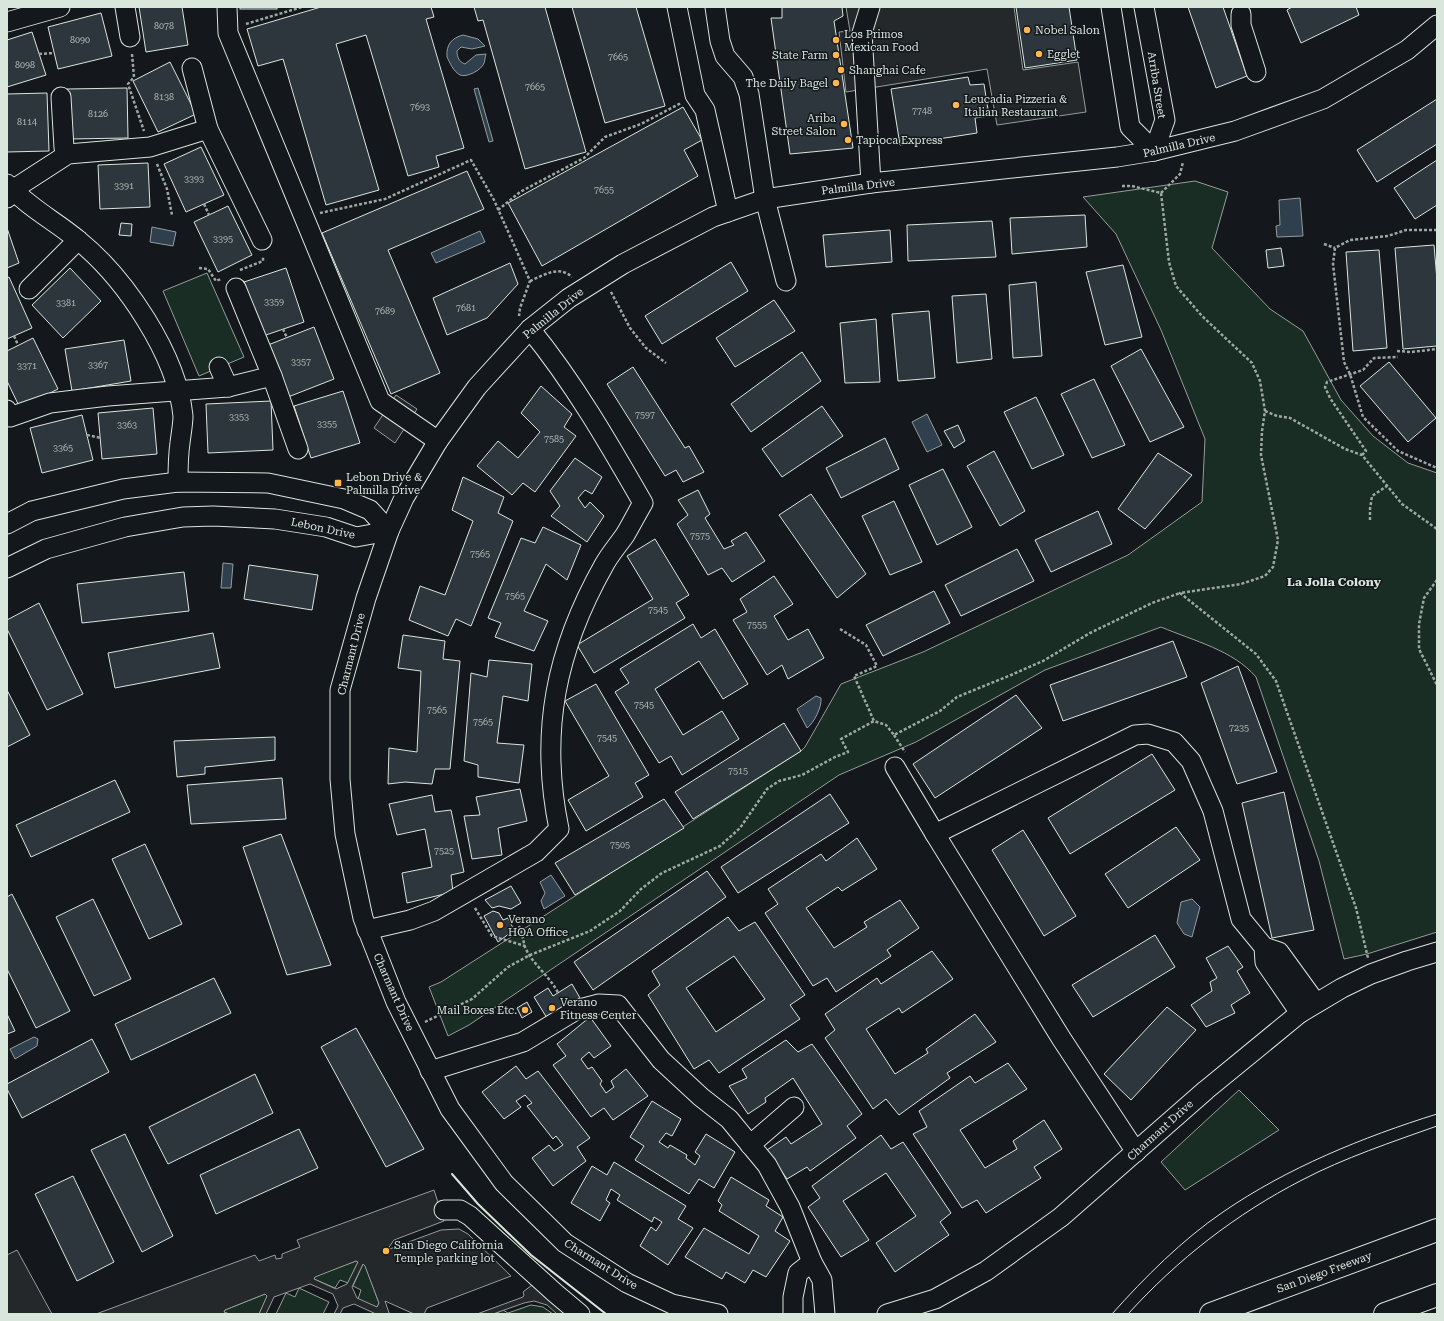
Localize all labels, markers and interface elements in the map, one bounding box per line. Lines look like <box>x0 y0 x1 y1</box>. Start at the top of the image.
house number: 8078 <box>154 21 174 31</box>
place label: Nobel Salon <box>1035 24 1100 37</box>
marker: Nobel Salon <box>1022 25 1032 35</box>
place label: Los Primos Mexican Food <box>844 28 919 54</box>
house number: 8090 <box>70 35 90 45</box>
marker: Los Primos Mexican Food <box>831 35 841 45</box>
place label: Egglet <box>1047 48 1080 61</box>
place label: State Farm <box>772 49 828 62</box>
marker: Egglet <box>1034 49 1044 59</box>
marker: State Farm <box>831 50 841 60</box>
street label: Arriba Street <box>1145 51 1168 119</box>
house number: 7665 <box>608 52 628 62</box>
house number: 8098 <box>15 60 35 70</box>
place label: Shanghai Cafe <box>849 64 926 77</box>
marker: Shanghai Cafe <box>836 65 846 75</box>
place label: The Daily Bagel <box>745 77 829 90</box>
marker: The Daily Bagel <box>831 78 841 88</box>
house number: 7665 <box>525 82 545 92</box>
house number: 8138 <box>154 92 174 102</box>
place label: Leucadia Pizzeria & Italian Restaurant <box>964 93 1067 119</box>
marker: Leucadia Pizzeria & Italian Restaurant <box>951 100 961 110</box>
house number: 7693 <box>410 102 430 112</box>
house number: 7748 <box>912 106 932 116</box>
house number: 8126 <box>88 109 108 119</box>
place label: Ariba Street Salon <box>772 112 836 138</box>
house number: 8114 <box>17 117 37 127</box>
marker: Ariba Street Salon <box>839 119 849 129</box>
street label: Palmilla Drive <box>1142 131 1217 160</box>
place label: Tapioca Express <box>856 134 942 147</box>
marker: Tapioca Express <box>843 135 853 145</box>
house number: 3393 <box>184 174 204 184</box>
street label: Palmilla Drive <box>821 176 896 197</box>
house number: 3391 <box>114 181 134 191</box>
house number: 7655 <box>594 185 614 195</box>
house number: 3395 <box>213 234 233 244</box>
street label: Palmilla Drive <box>520 285 586 342</box>
house number: 3359 <box>264 297 284 307</box>
house number: 3381 <box>56 298 76 308</box>
house number: 7681 <box>456 303 476 313</box>
house number: 7689 <box>375 306 395 316</box>
house number: 3357 <box>291 357 311 367</box>
house number: 3367 <box>88 360 108 370</box>
house number: 3371 <box>17 361 37 371</box>
house number: 7597 <box>635 410 655 420</box>
house number: 3353 <box>229 412 249 422</box>
house number: 3355 <box>317 419 337 429</box>
house number: 3363 <box>117 420 137 430</box>
house number: 7585 <box>544 434 564 444</box>
house number: 3365 <box>53 443 73 453</box>
place label: Lebon Drive & Palmilla Drive <box>346 471 422 497</box>
marker: Lebon Drive & Palmilla Drive <box>333 478 343 488</box>
street label: Lebon Drive <box>290 515 356 542</box>
house number: 7575 <box>690 531 710 541</box>
house number: 7565 <box>470 549 490 559</box>
district label: La Jolla Colony <box>1287 575 1382 589</box>
house number: 7565 <box>505 591 525 601</box>
house number: 7545 <box>648 605 668 615</box>
street label: Charmant Drive <box>335 612 368 697</box>
house number: 7555 <box>747 620 767 630</box>
house number: 7545 <box>634 700 654 710</box>
house number: 7565 <box>427 705 447 715</box>
house number: 7565 <box>473 717 493 727</box>
house number: 7235 <box>1229 723 1249 733</box>
house number: 7545 <box>597 733 617 743</box>
house number: 7515 <box>728 766 748 776</box>
house number: 7505 <box>610 840 630 850</box>
house number: 7525 <box>434 846 454 856</box>
place label: Verano HOA Office <box>508 913 568 939</box>
marker: Verano HOA Office <box>495 920 505 930</box>
street label: Charmant Drive <box>370 951 417 1033</box>
place label: Verano Fitness Center <box>560 996 637 1022</box>
marker: Verano Fitness Center <box>547 1003 557 1013</box>
place label: Mail Boxes Etc. <box>437 1004 517 1017</box>
marker: Mail Boxes Etc. <box>520 1005 530 1015</box>
street label: Charmant Drive <box>1125 1097 1196 1163</box>
street label: Charmant Drive <box>562 1237 640 1292</box>
place label: San Diego California Temple parking lot <box>394 1239 503 1265</box>
marker: San Diego California Temple parking lot <box>381 1246 391 1256</box>
street label: San Diego Freeway <box>1275 1249 1374 1296</box>

